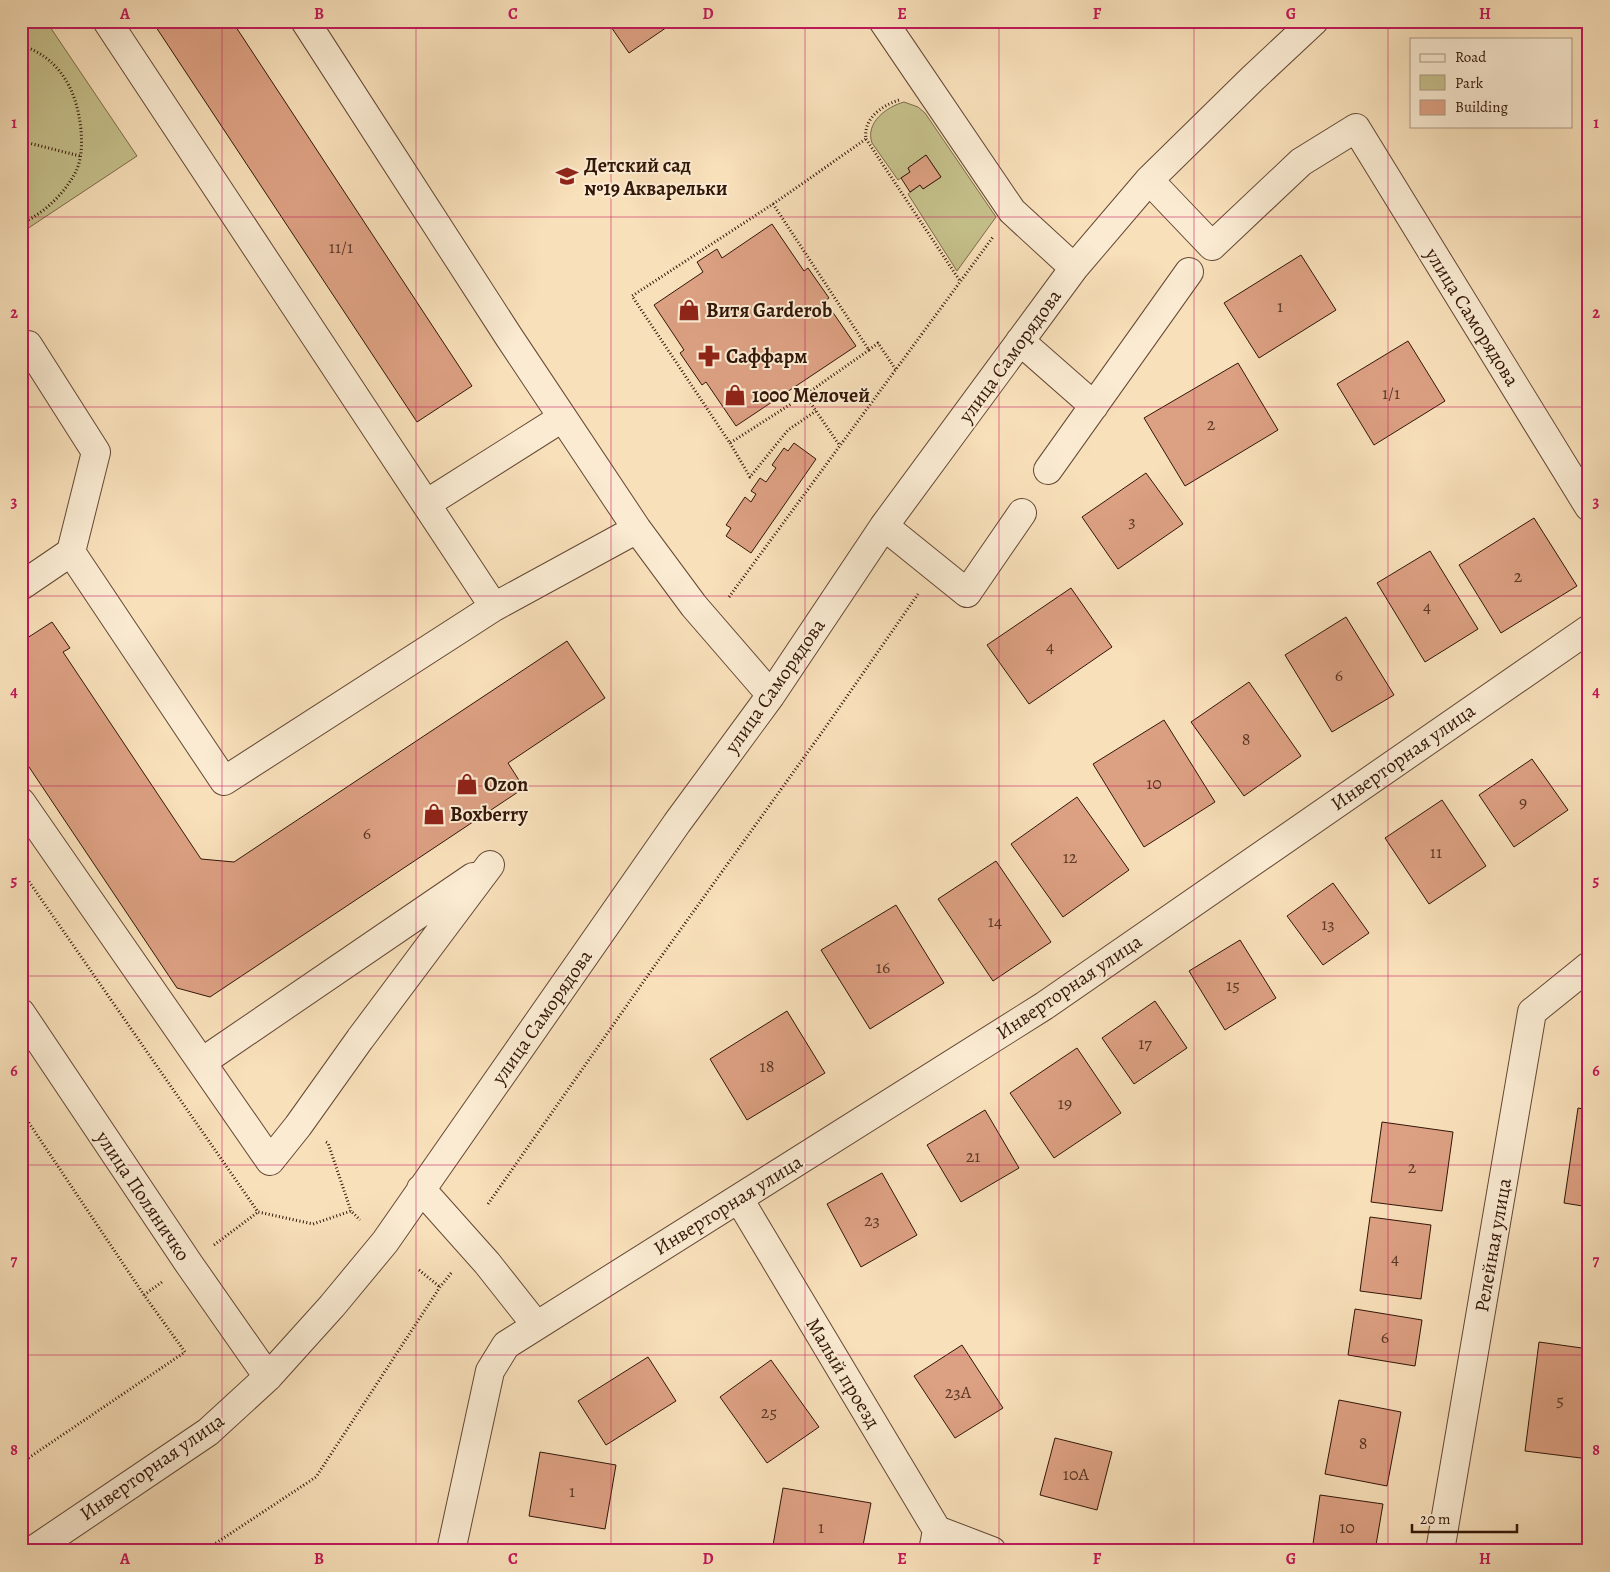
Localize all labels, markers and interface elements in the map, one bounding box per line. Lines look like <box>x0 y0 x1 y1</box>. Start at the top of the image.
text: A <box>119 3 131 25</box>
text: B <box>314 3 324 25</box>
text: C <box>508 3 518 25</box>
text: D <box>702 3 714 25</box>
text: E <box>897 3 907 25</box>
text: F <box>1093 3 1102 25</box>
text: G <box>1286 3 1296 25</box>
text: H <box>1479 3 1491 25</box>
legend <box>1410 38 1572 128</box>
text: Road <box>1455 47 1487 67</box>
text: Park <box>1455 73 1484 93</box>
text: Building <box>1455 97 1508 117</box>
text: 1 <box>11 112 17 134</box>
text: 1 <box>1593 112 1599 134</box>
place label: Детский сад №19 Акварельки <box>584 152 728 202</box>
school or university icon: Детский сад №19 Акварельки <box>554 163 580 189</box>
house number: 11/1 <box>329 235 353 259</box>
street label: улица Саморядова <box>1418 242 1526 392</box>
street label: улица Саморядова <box>952 283 1068 429</box>
house number: 1 <box>1277 294 1283 318</box>
shop icon: Витя Garderob <box>676 297 702 323</box>
place label: Витя Garderob <box>706 297 832 324</box>
text: 2 <box>10 302 18 324</box>
text: 2 <box>1592 302 1600 324</box>
pharmacy icon: Саффарм <box>696 343 722 369</box>
place label: Саффарм <box>726 343 808 370</box>
house number: 1/1 <box>1382 381 1400 405</box>
shop icon: 1000 Мелочей <box>722 382 748 408</box>
place label: 1000 Мелочей <box>752 382 870 409</box>
house number: 2 <box>1207 412 1216 436</box>
text: 3 <box>11 491 18 513</box>
text: 3 <box>1593 491 1600 513</box>
house number: 3 <box>1128 509 1136 533</box>
house number: 2 <box>1514 564 1523 588</box>
house number: 4 <box>1423 594 1431 618</box>
street label: улица Саморядова <box>718 613 832 760</box>
house number: 4 <box>1046 634 1054 658</box>
house number: 6 <box>1335 663 1343 687</box>
text: 4 <box>10 681 18 703</box>
text: 4 <box>1592 681 1600 703</box>
street label: Инверторная улица <box>1325 697 1481 817</box>
house number: 8 <box>1242 727 1250 751</box>
shop icon: Ozon <box>454 771 480 797</box>
place label: Ozon <box>484 771 528 798</box>
house number: 10 <box>1146 771 1162 795</box>
house number: 9 <box>1519 790 1527 814</box>
shop icon: Boxberry <box>421 801 447 827</box>
place label: Boxberry <box>450 801 529 828</box>
house number: 6 <box>363 821 371 845</box>
house number: 11 <box>1430 840 1442 864</box>
house number: 12 <box>1063 845 1078 869</box>
text: 5 <box>11 870 18 892</box>
text: 5 <box>1593 870 1600 892</box>
house number: 14 <box>988 909 1002 933</box>
house number: 13 <box>1321 912 1335 936</box>
street label: Инверторная улица <box>991 928 1148 1046</box>
street label: улица Саморядова <box>485 944 599 1091</box>
house number: 16 <box>876 955 890 979</box>
house number: 15 <box>1226 973 1240 997</box>
house number: 17 <box>1138 1031 1152 1055</box>
house number: 18 <box>760 1054 774 1078</box>
text: 6 <box>10 1060 18 1082</box>
text: 6 <box>1592 1060 1600 1082</box>
house number: 19 <box>1058 1091 1072 1115</box>
street label: улица Поляничко <box>89 1125 197 1266</box>
house number: 21 <box>966 1144 980 1168</box>
street label: Инверторная улица <box>648 1148 808 1262</box>
house number: 2 <box>1408 1155 1417 1179</box>
street label: Релейная улица <box>1468 1175 1518 1314</box>
house number: 23 <box>864 1208 880 1232</box>
house number: 4 <box>1391 1246 1399 1270</box>
text: 7 <box>11 1250 18 1272</box>
text: 7 <box>1593 1250 1600 1272</box>
street label: Малый проезд <box>799 1313 887 1433</box>
house number: 6 <box>1381 1325 1389 1349</box>
house number: 23А <box>945 1380 972 1404</box>
house number: 5 <box>1556 1388 1564 1412</box>
house number: 25 <box>761 1400 777 1424</box>
street label: Инверторная улица <box>74 1407 230 1527</box>
house number: 8 <box>1359 1431 1367 1455</box>
text: 8 <box>10 1439 18 1461</box>
text: 8 <box>1592 1439 1600 1461</box>
house number: 10А <box>1063 1462 1090 1486</box>
house number: 1 <box>569 1479 575 1503</box>
scale bar <box>1412 1502 1518 1534</box>
text: 20 m <box>1420 1509 1451 1529</box>
house number: 1 <box>818 1515 824 1539</box>
house number: 10 <box>1339 1515 1355 1539</box>
text: A <box>119 1548 131 1570</box>
text: B <box>314 1548 324 1570</box>
text: C <box>508 1548 518 1570</box>
text: D <box>702 1548 714 1570</box>
text: E <box>897 1548 907 1570</box>
text: F <box>1093 1548 1102 1570</box>
text: G <box>1286 1548 1296 1570</box>
text: H <box>1479 1548 1491 1570</box>

